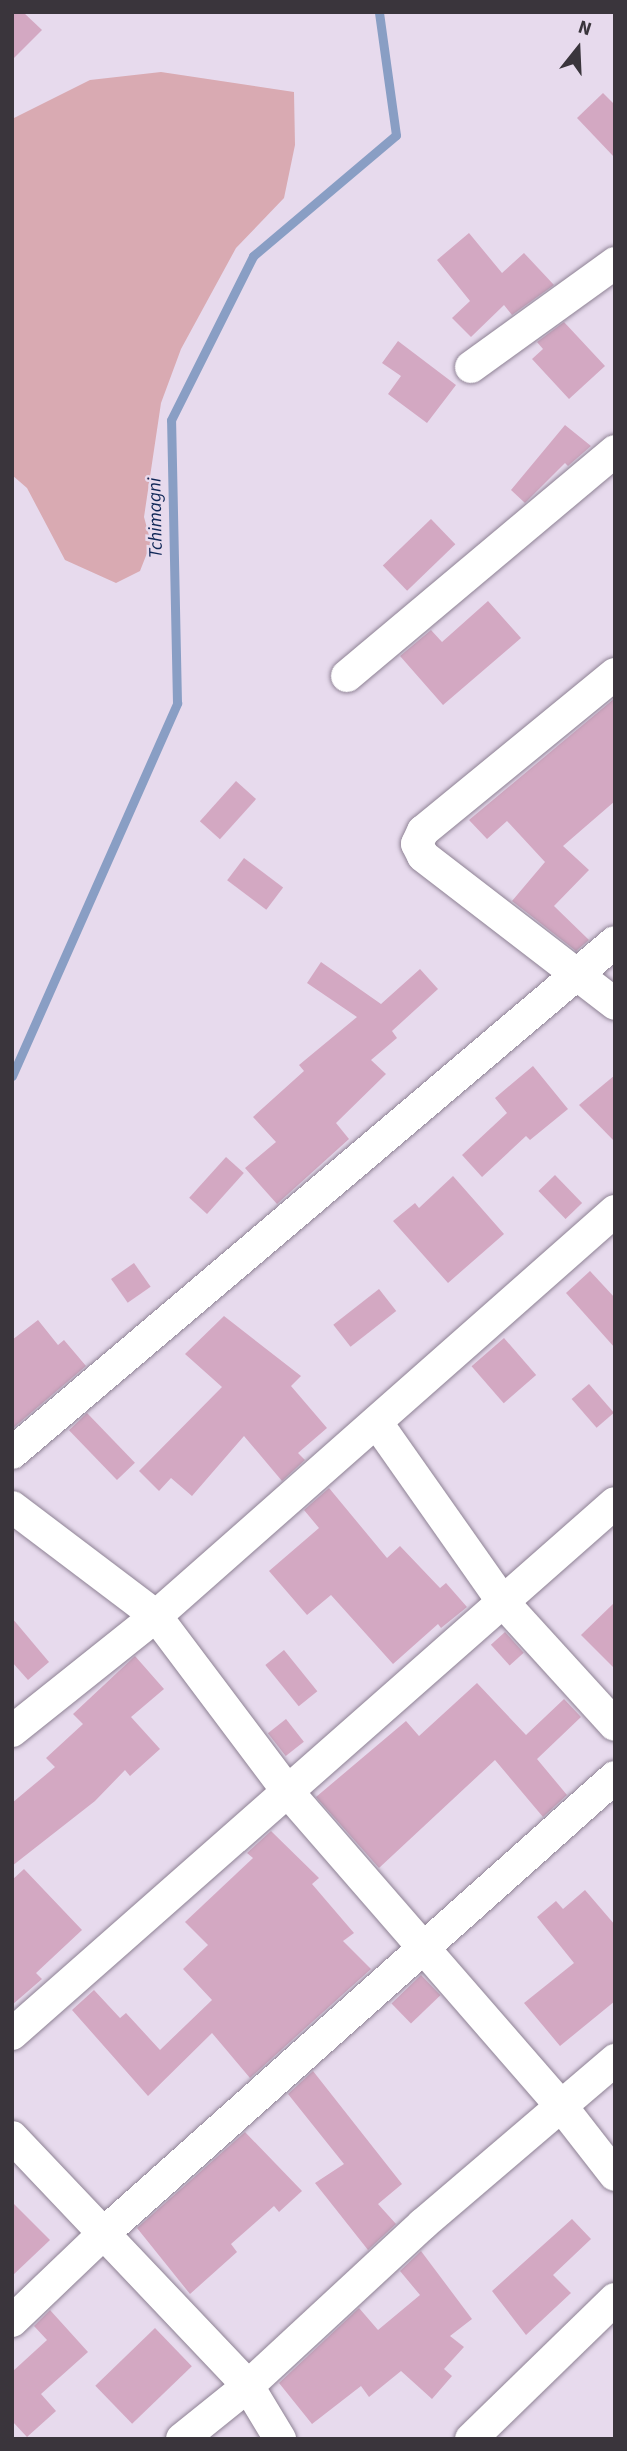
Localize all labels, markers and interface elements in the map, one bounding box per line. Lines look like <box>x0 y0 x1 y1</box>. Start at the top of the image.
north arrow <box>543 14 613 84</box>
text: N <box>574 14 595 43</box>
water label: Tchimagni <box>144 477 168 559</box>

